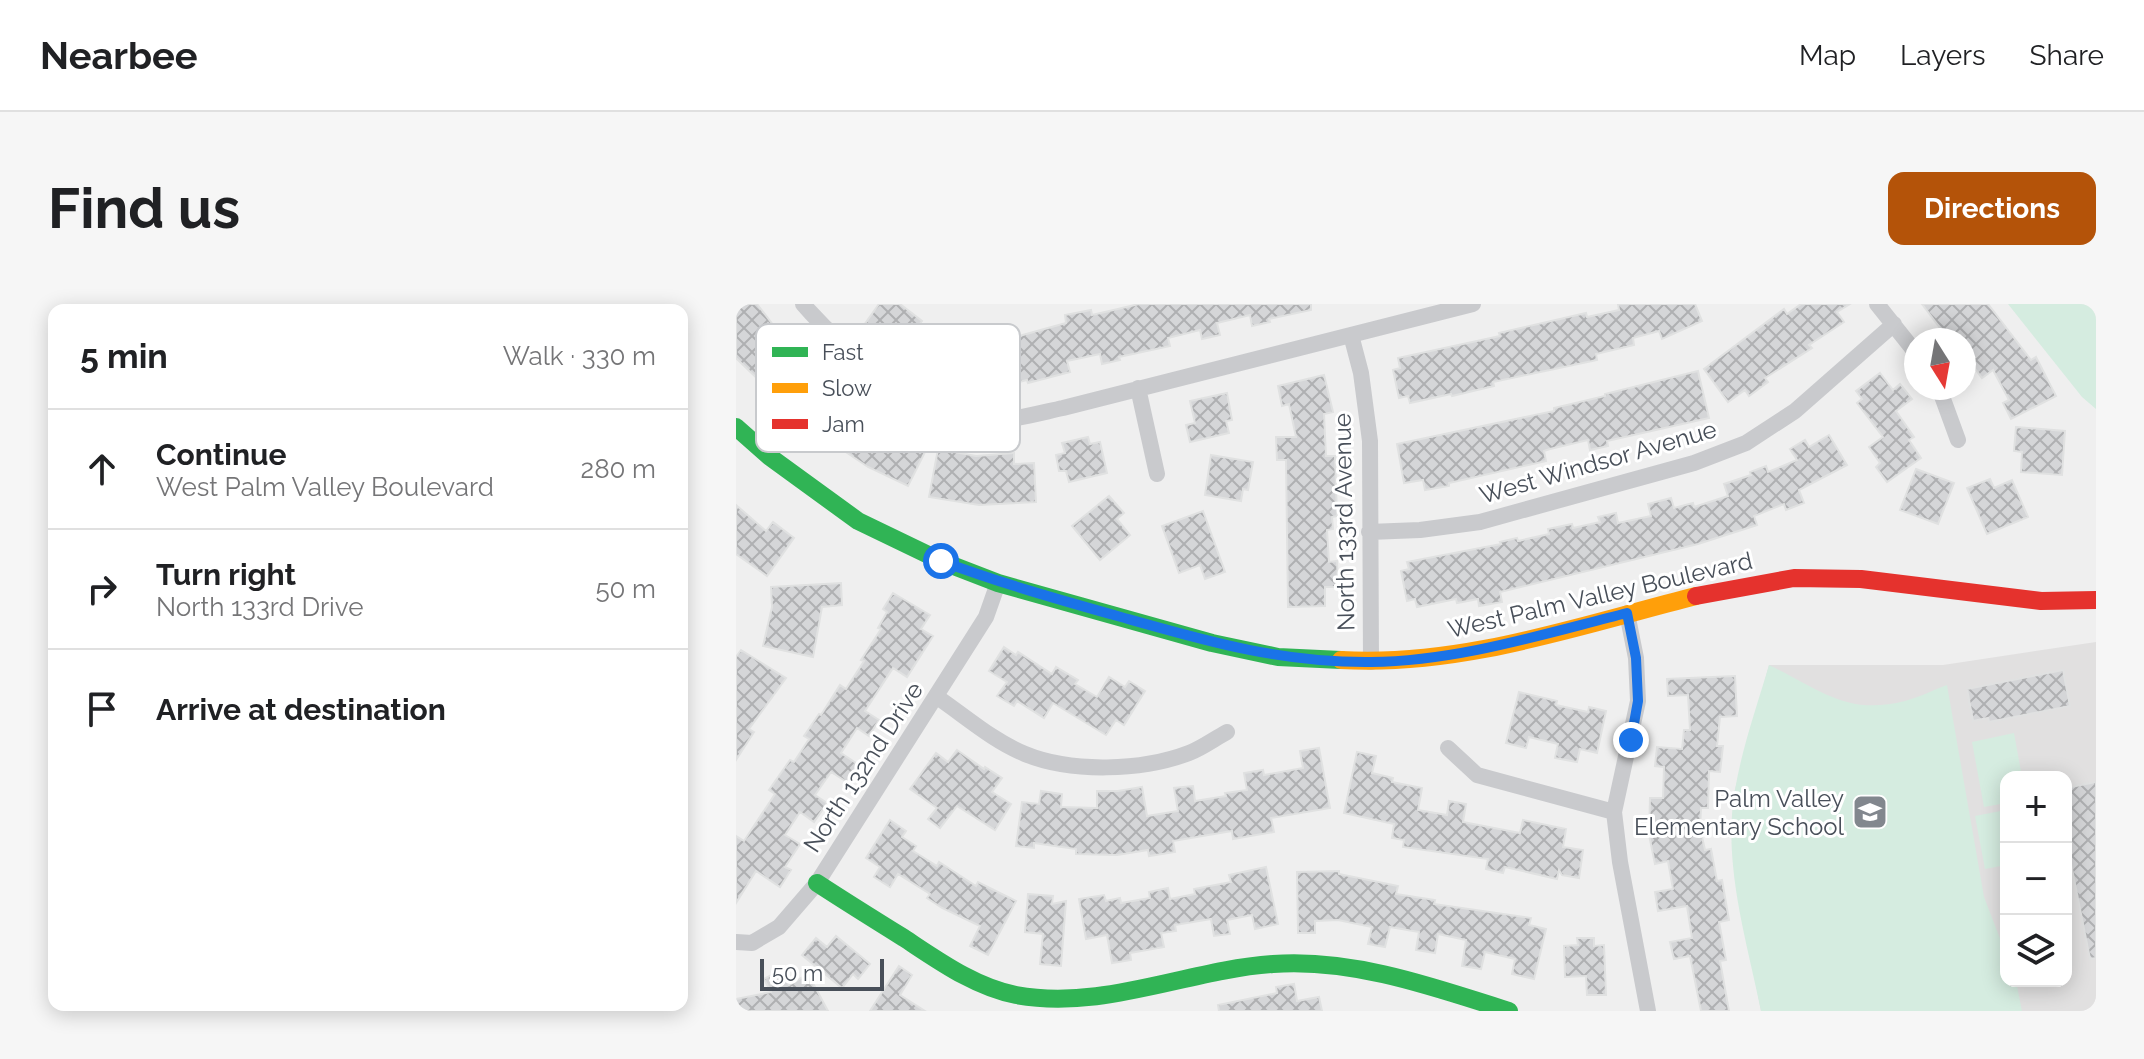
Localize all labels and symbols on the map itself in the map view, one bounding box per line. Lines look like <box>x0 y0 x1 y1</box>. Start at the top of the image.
legend <box>756 324 1020 452</box>
north arrow <box>1904 328 1976 400</box>
text: Fast <box>822 339 864 365</box>
text: Slow <box>822 375 872 401</box>
text: Jam <box>822 411 865 437</box>
street label: North 133rd Avenue <box>1328 413 1360 631</box>
street label: West Windsor Avenue <box>1476 414 1720 510</box>
route start <box>923 543 959 579</box>
street label: West Palm Valley Boulevard <box>1445 546 1755 644</box>
street label: North 132nd Drive <box>797 676 929 858</box>
route end <box>1613 722 1649 758</box>
place label: Palm Valley Elementary School <box>1634 784 1844 841</box>
school or university icon: Palm Valley Elementary School <box>1851 793 1889 831</box>
scale bar <box>760 955 884 991</box>

